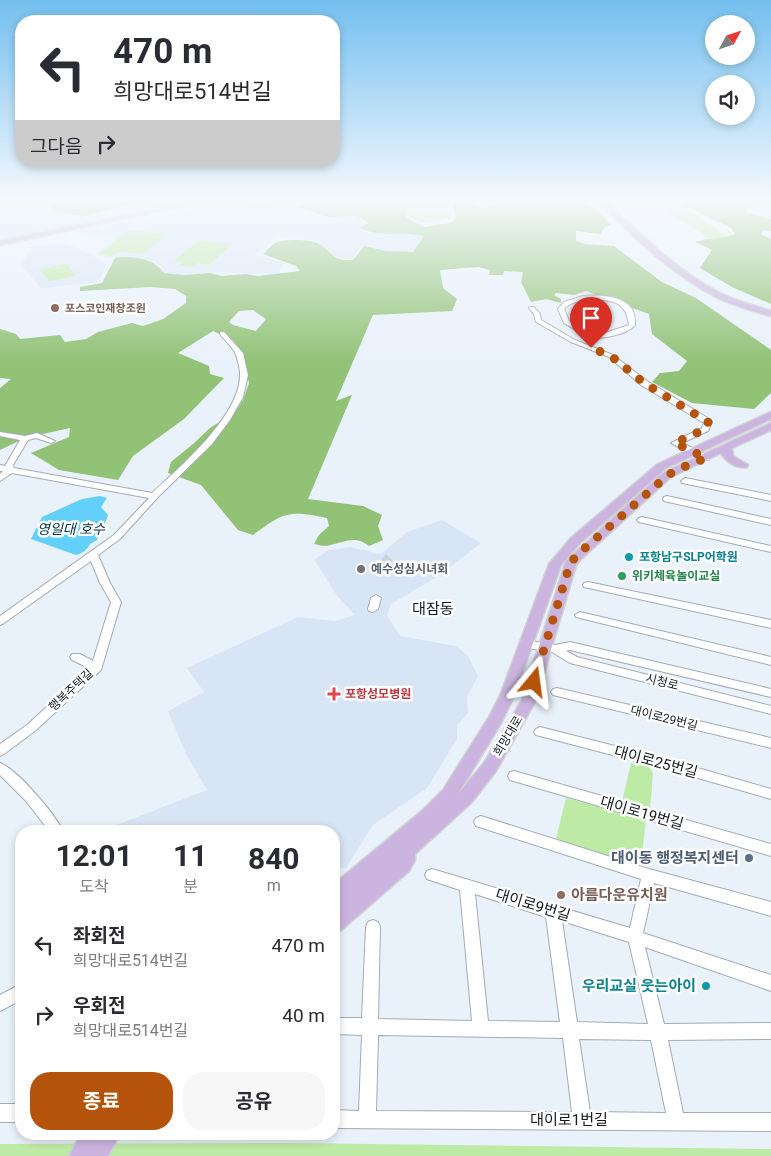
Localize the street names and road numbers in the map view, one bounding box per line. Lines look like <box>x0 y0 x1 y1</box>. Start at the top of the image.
street label: 행복주택길 <box>46 666 96 714</box>
street label: 시청로 <box>644 671 680 693</box>
street label: 대이로29번길 <box>629 703 699 733</box>
street label: 희망대로 <box>491 713 525 759</box>
street label: 대이로25번길 <box>612 742 700 782</box>
street label: 대이로19번길 <box>598 793 686 833</box>
street label: 대이로9번길 <box>493 885 573 925</box>
street label: 대이로1번길 <box>530 1111 608 1129</box>

